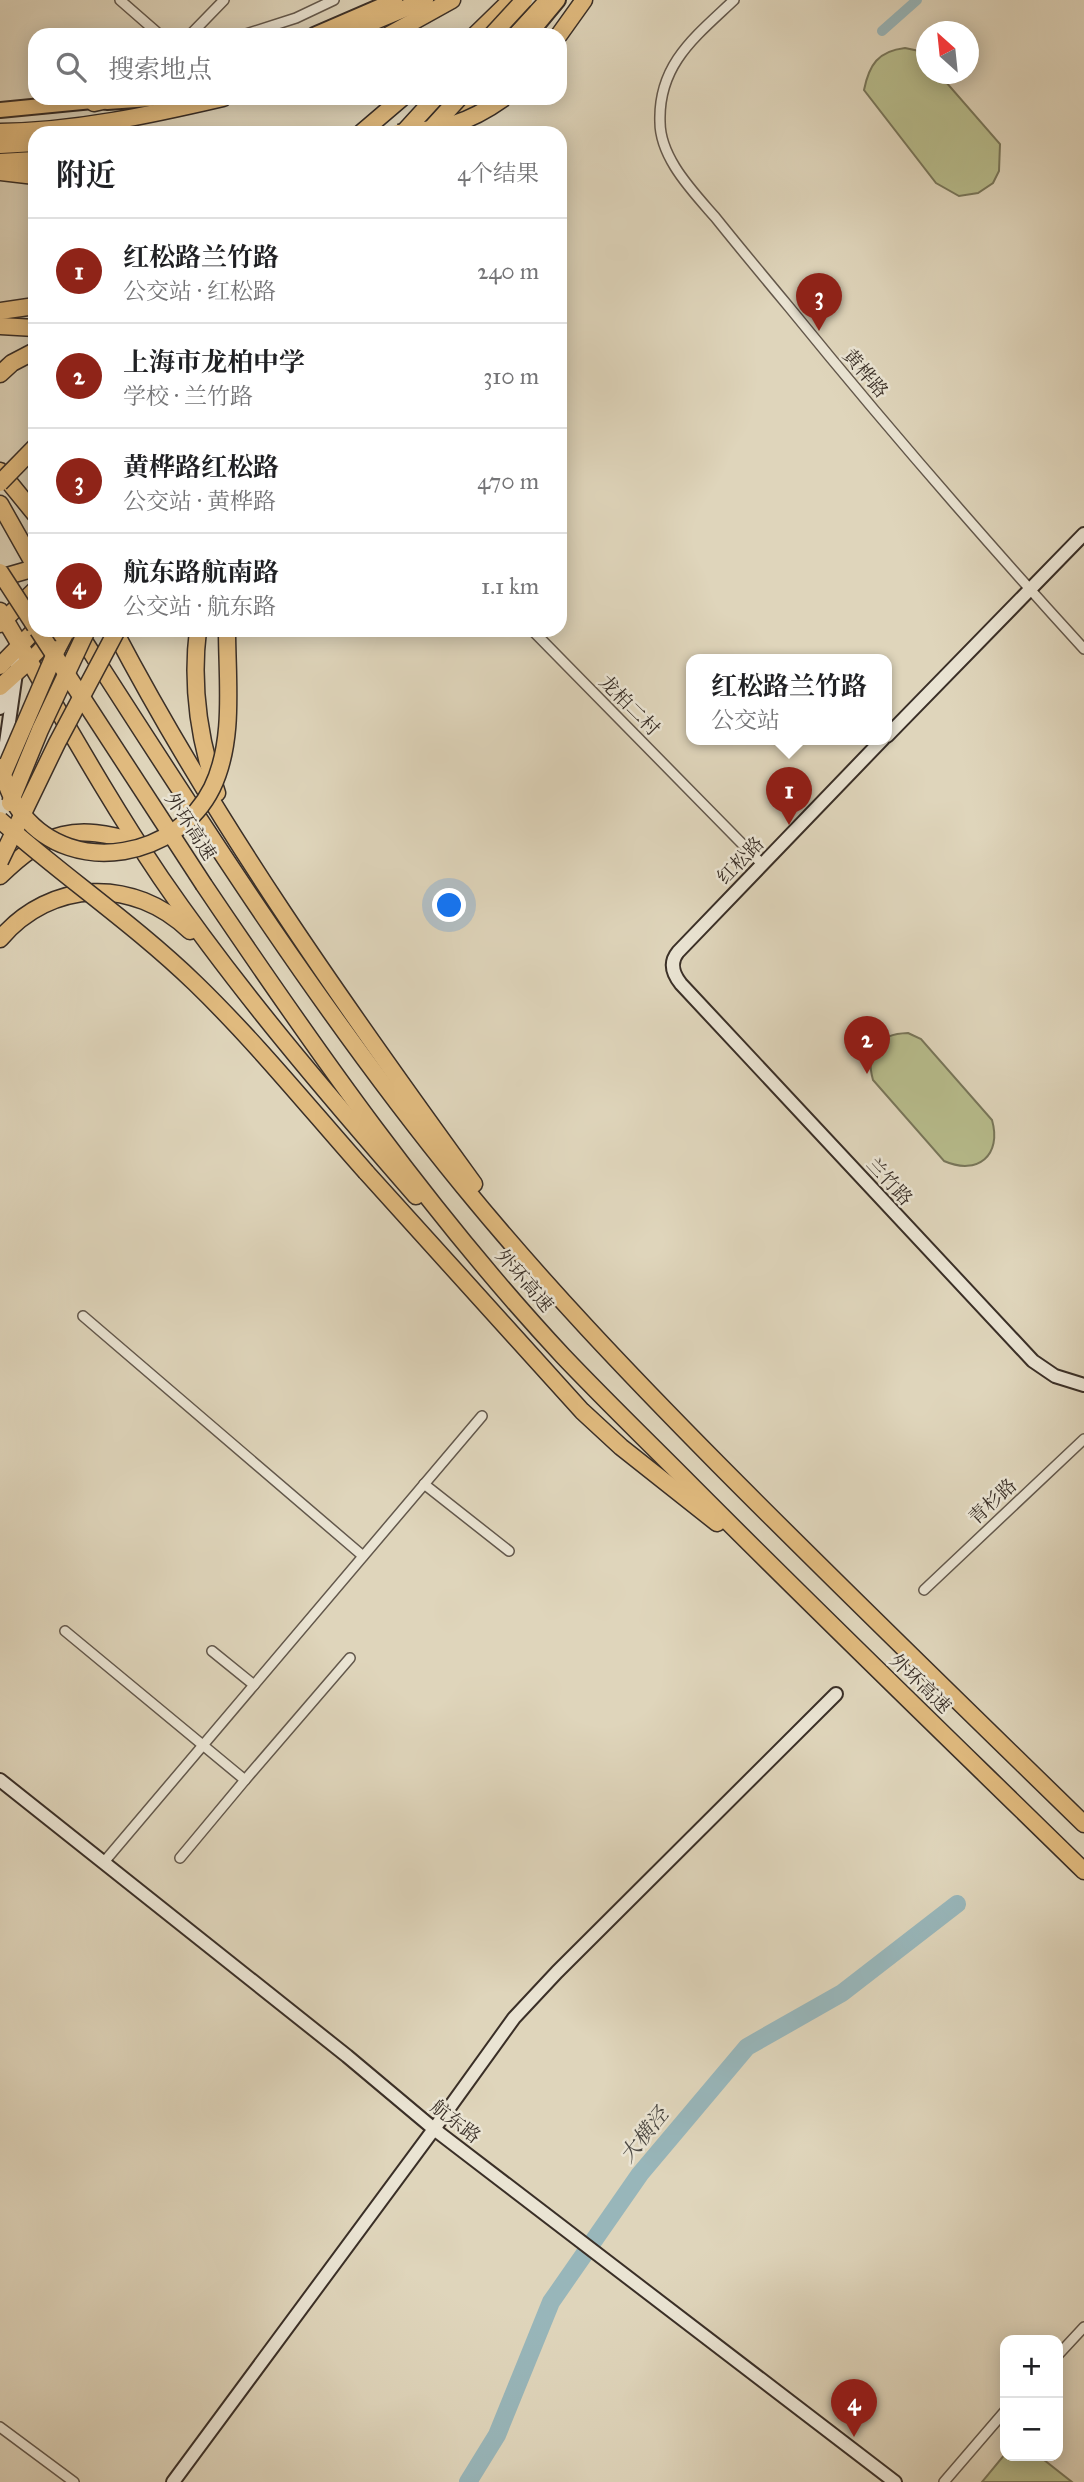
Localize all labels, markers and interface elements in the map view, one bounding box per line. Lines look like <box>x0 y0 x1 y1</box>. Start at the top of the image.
north arrow <box>916 21 979 84</box>
search box <box>28 28 567 105</box>
icon: search <box>52 48 90 86</box>
text: 搜索地点 <box>108 53 212 85</box>
text: 附近 <box>56 157 116 193</box>
text: 4个结果 <box>457 159 539 187</box>
text: 红松路兰竹路 <box>123 241 279 273</box>
text: 1 <box>74 257 84 285</box>
text: 240 m <box>477 257 539 285</box>
pin: 3 <box>796 273 842 331</box>
text: 公交站 · 红松路 <box>123 277 276 305</box>
street label: 黄桦路 <box>838 344 893 402</box>
text: 上海市龙柏中学 <box>123 346 305 378</box>
text: 2 <box>73 362 85 390</box>
text: 310 m <box>483 362 539 390</box>
text: 学校 · 兰竹路 <box>123 382 253 410</box>
text: 黄桦路红松路 <box>123 451 279 483</box>
text: 3 <box>74 467 84 495</box>
text: 470 m <box>477 467 539 495</box>
text: 公交站 · 黄桦路 <box>123 487 276 515</box>
text: 航东路航南路 <box>123 556 279 588</box>
text: 4 <box>73 572 85 600</box>
text: 1.1 km <box>481 572 539 600</box>
text: 公交站 · 航东路 <box>123 592 276 620</box>
popup <box>686 654 892 745</box>
street label: 龙柏二村 <box>595 670 665 740</box>
text: 红松路兰竹路 <box>711 670 867 702</box>
text: 公交站 <box>711 706 780 734</box>
pin: 1 <box>766 767 812 825</box>
street label: 外环高速 <box>160 788 221 864</box>
street label: 红松路 <box>712 832 768 889</box>
your location <box>432 888 466 922</box>
pin: 2 <box>844 1016 890 1074</box>
street label: 兰竹路 <box>862 1153 917 1210</box>
street label: 外环高速 <box>491 1244 558 1317</box>
street label: 青杉路 <box>964 1474 1021 1529</box>
street label: 外环高速 <box>885 1649 956 1718</box>
street label: 航东路 <box>426 2095 485 2148</box>
water label: 大横泾 <box>614 2101 675 2168</box>
map controls <box>1000 2335 1063 2461</box>
button: + <box>1000 2335 1063 2398</box>
pin: 4 <box>831 2379 877 2437</box>
button: − <box>1000 2398 1063 2461</box>

